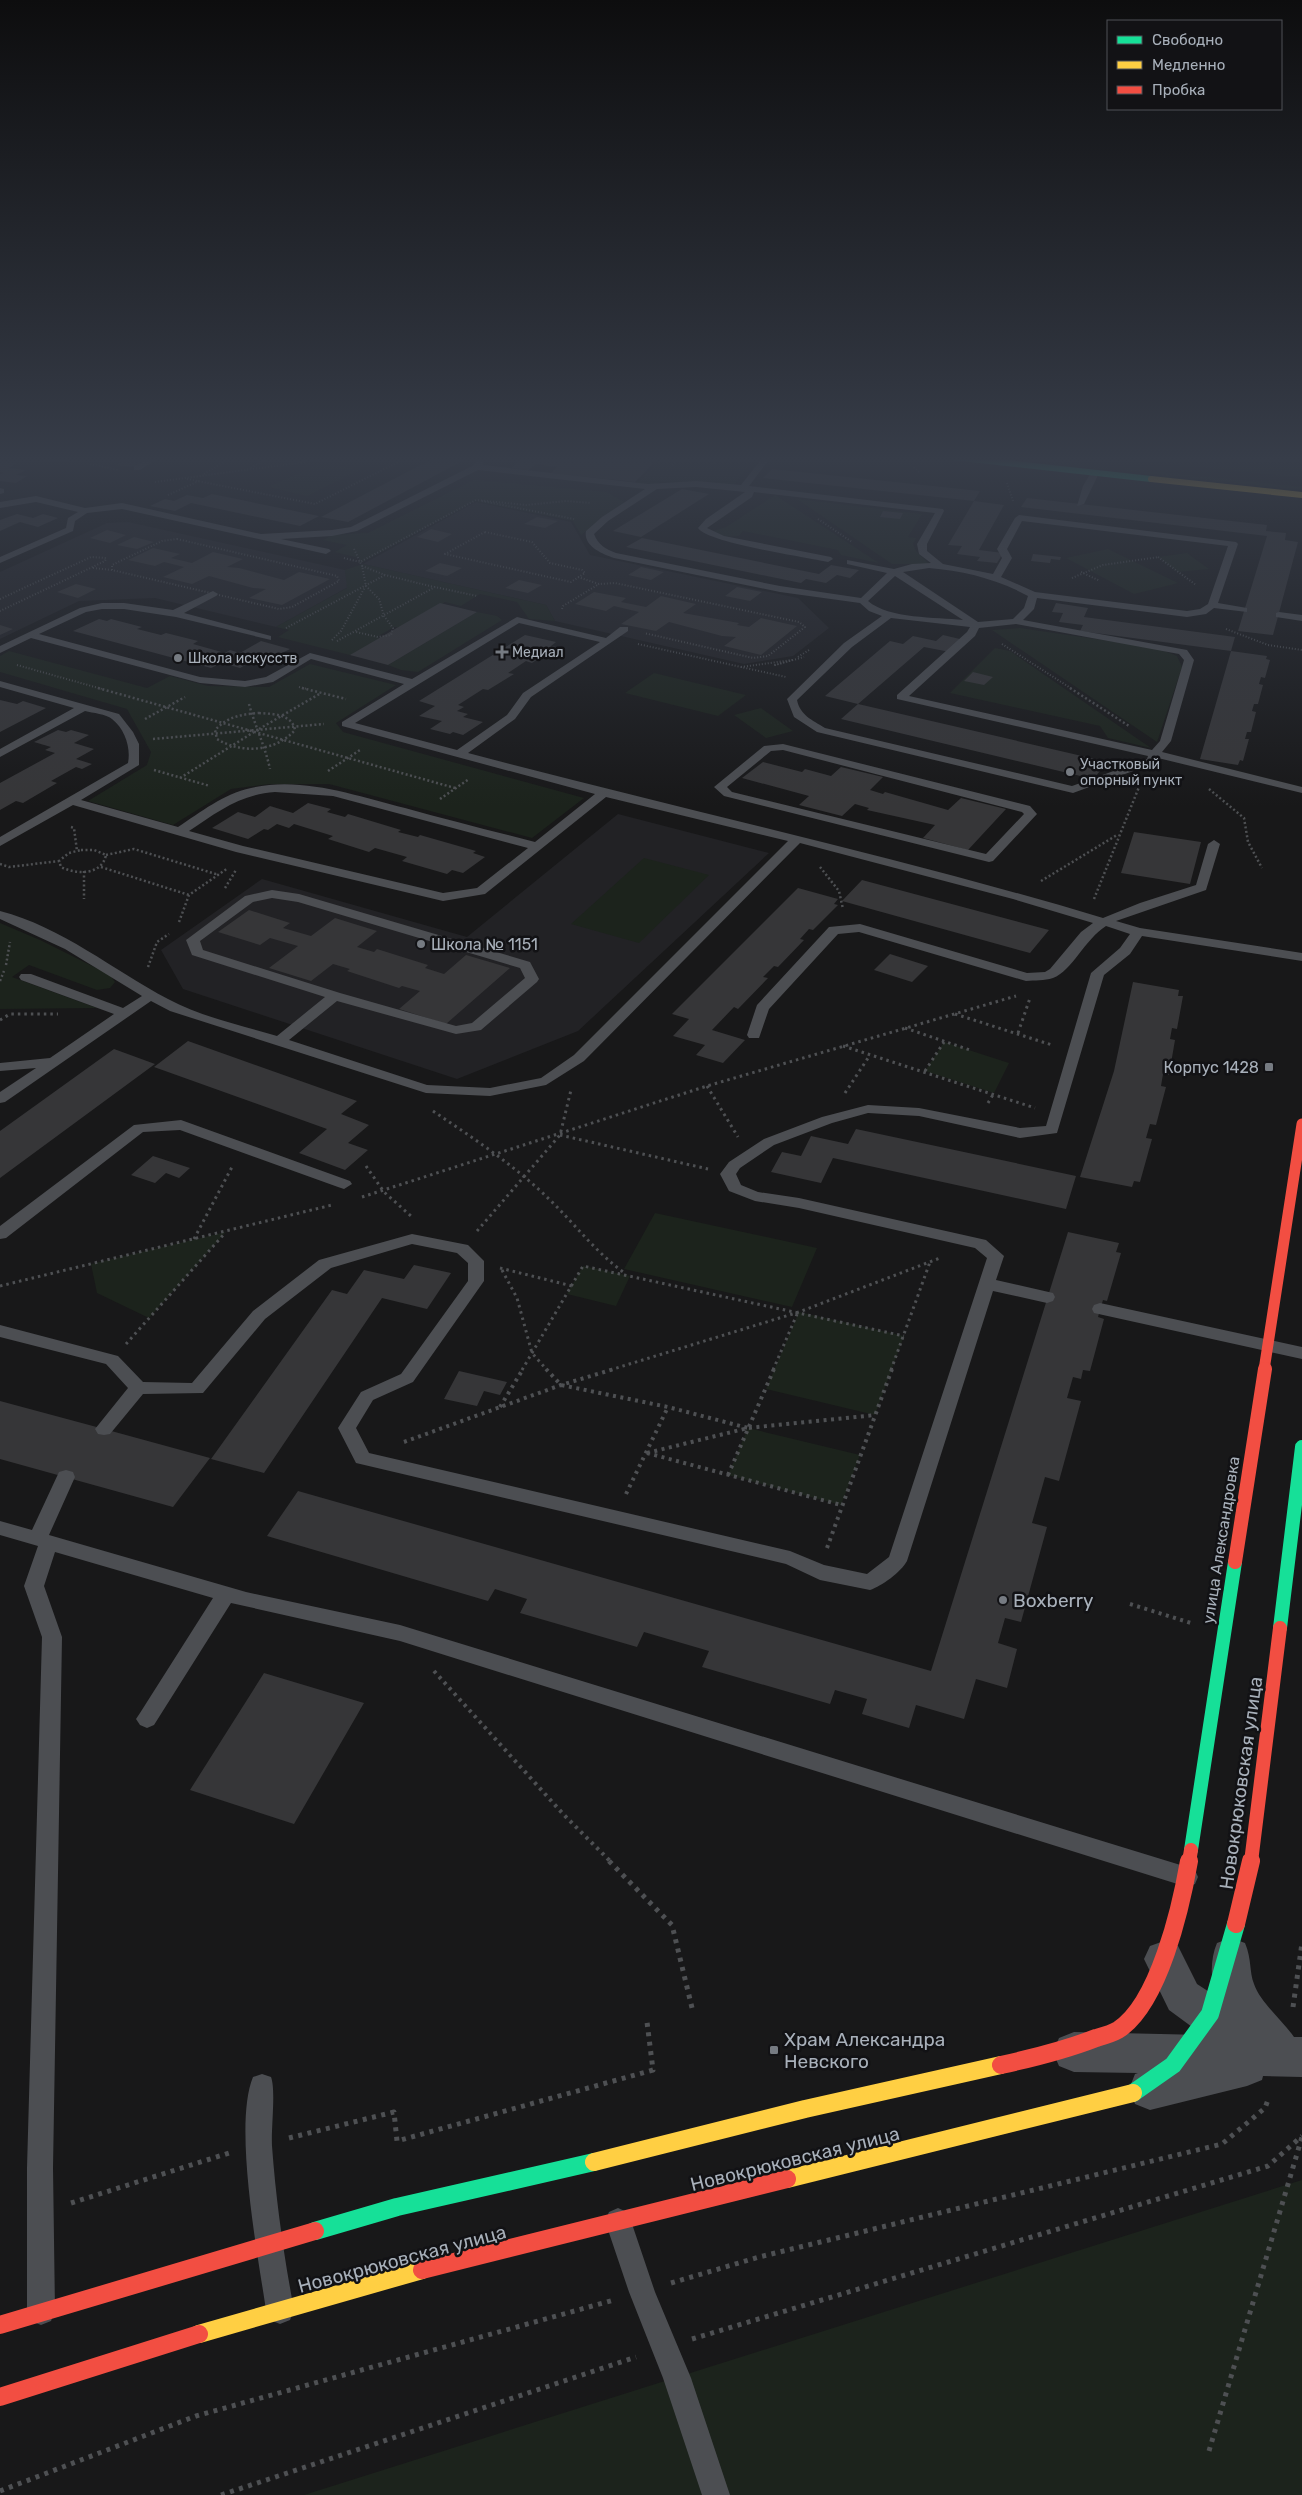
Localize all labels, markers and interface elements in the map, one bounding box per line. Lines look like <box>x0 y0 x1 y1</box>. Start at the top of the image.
legend <box>1107 20 1282 110</box>
text: Свободно <box>1152 31 1223 49</box>
text: Медленно <box>1152 56 1225 74</box>
text: Пробка <box>1152 81 1205 99</box>
place label: Медиал <box>512 644 564 661</box>
marker: Медиал <box>496 646 508 658</box>
place label: Школа искусств <box>188 650 298 667</box>
marker: Школа искусств <box>172 652 184 664</box>
place label: Участковый опорный пункт <box>1080 756 1182 789</box>
marker: Участковый опорный пункт <box>1064 766 1076 778</box>
place label: Школа № 1151 <box>431 935 538 954</box>
marker: Школа № 1151 <box>415 938 427 950</box>
place label: Корпус 1428 <box>1163 1058 1259 1077</box>
marker: Корпус 1428 <box>1263 1061 1275 1073</box>
street label: улица Александровка <box>1198 1455 1244 1625</box>
place label: Boxberry <box>1013 1589 1093 1612</box>
marker: Boxberry <box>997 1594 1009 1606</box>
street label: Новокрюковская улица <box>1215 1675 1267 1891</box>
place label: Храм Александра Невского <box>784 2028 945 2073</box>
marker: Храм Александра Невского <box>768 2044 780 2056</box>
street label: Новокрюковская улица <box>688 2122 902 2196</box>
street label: Новокрюковская улица <box>295 2220 509 2298</box>

